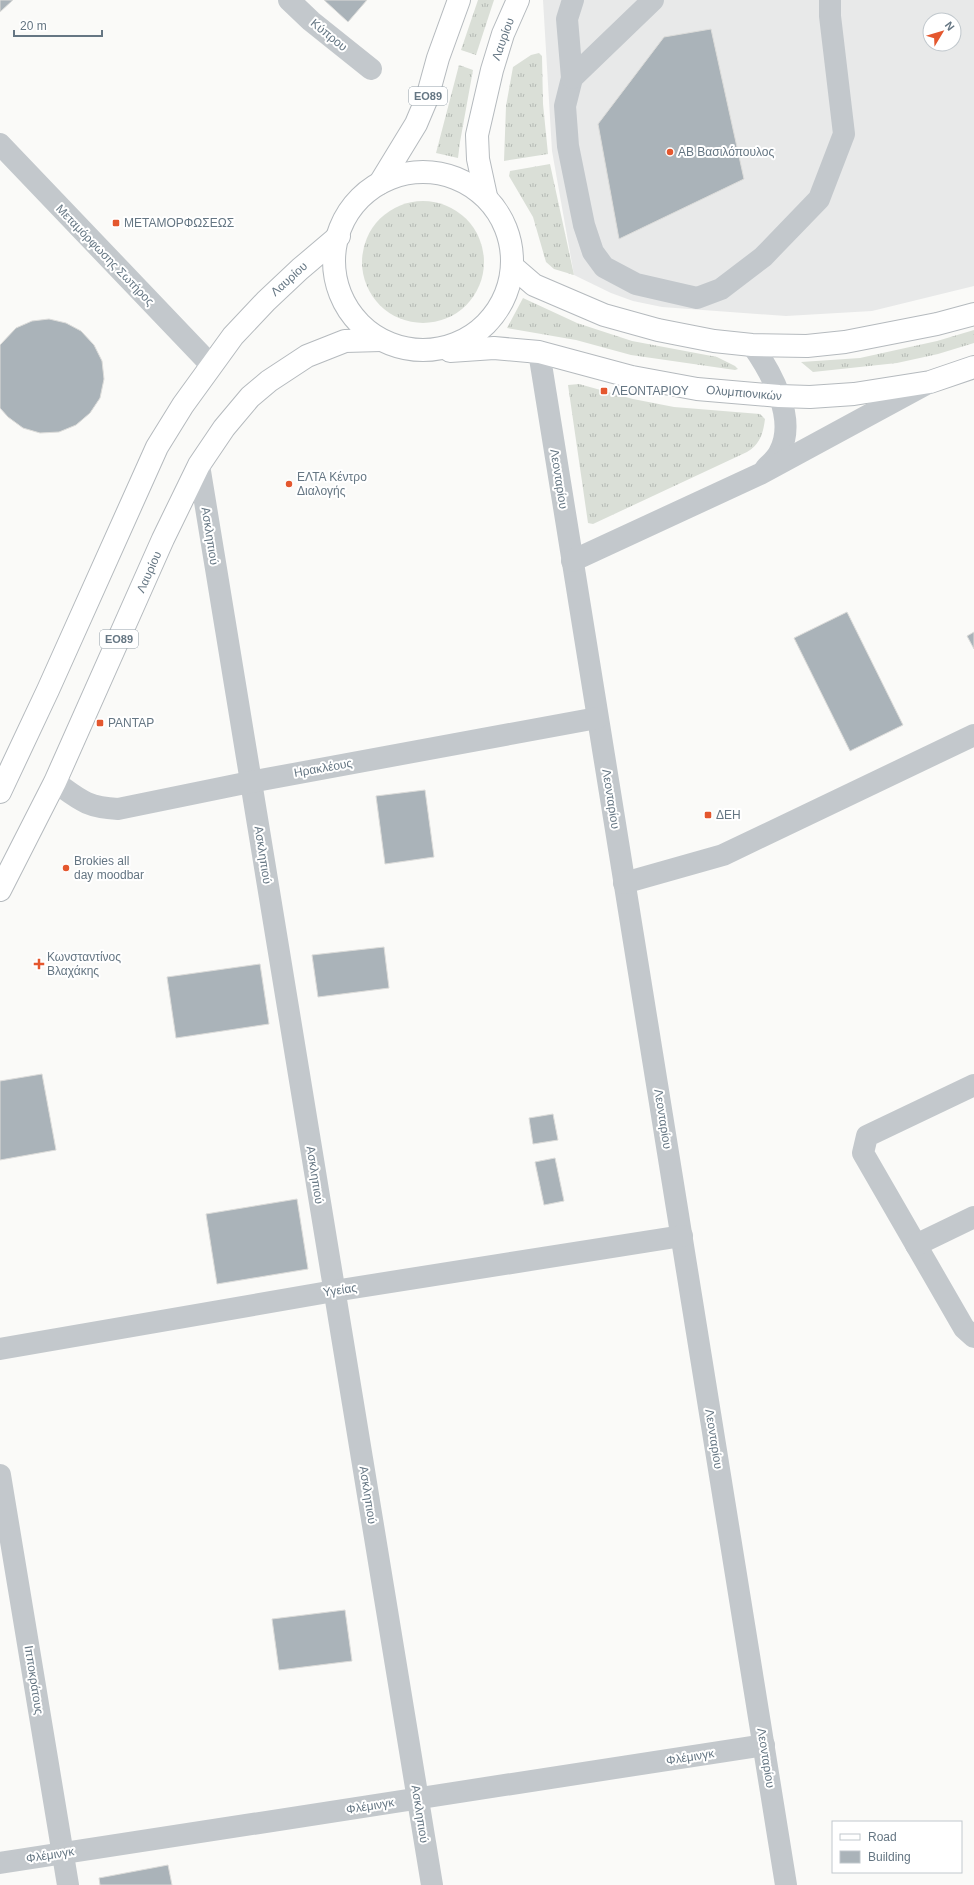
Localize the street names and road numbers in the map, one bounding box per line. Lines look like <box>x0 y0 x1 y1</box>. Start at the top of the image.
street label: Κύπρου <box>308 16 350 54</box>
street label: Λαυρίου <box>489 16 517 62</box>
road number: ΕΟ89 <box>409 87 447 105</box>
street label: Μεταμόρφωσης Σωτήρος <box>53 202 157 309</box>
street label: Λαυρίου <box>268 259 310 299</box>
street label: Ολυμπιονικών <box>706 383 782 403</box>
street label: Λεονταρίου <box>547 448 571 510</box>
street label: Ασκληπιού <box>199 506 221 566</box>
street label: Λαυρίου <box>134 549 164 595</box>
road number: ΕΟ89 <box>100 630 138 648</box>
street label: Ηρακλέους <box>293 756 353 780</box>
street label: Λεονταρίου <box>599 768 623 830</box>
street label: Ασκληπιού <box>252 825 274 885</box>
street label: Λεονταρίου <box>651 1088 675 1150</box>
street label: Ασκληπιού <box>304 1145 326 1205</box>
street label: Υγείας <box>322 1280 358 1300</box>
street label: Λεονταρίου <box>702 1408 726 1470</box>
street label: Ασκληπιού <box>357 1465 379 1525</box>
street label: Ιπποκράτους <box>22 1644 46 1716</box>
street label: Λεονταρίου <box>754 1727 778 1789</box>
street label: Φλέμινγκ <box>665 1746 716 1768</box>
street label: Ασκληπιού <box>409 1784 431 1844</box>
street label: Φλέμινγκ <box>345 1795 396 1817</box>
street label: Φλέμινγκ <box>25 1844 76 1866</box>

